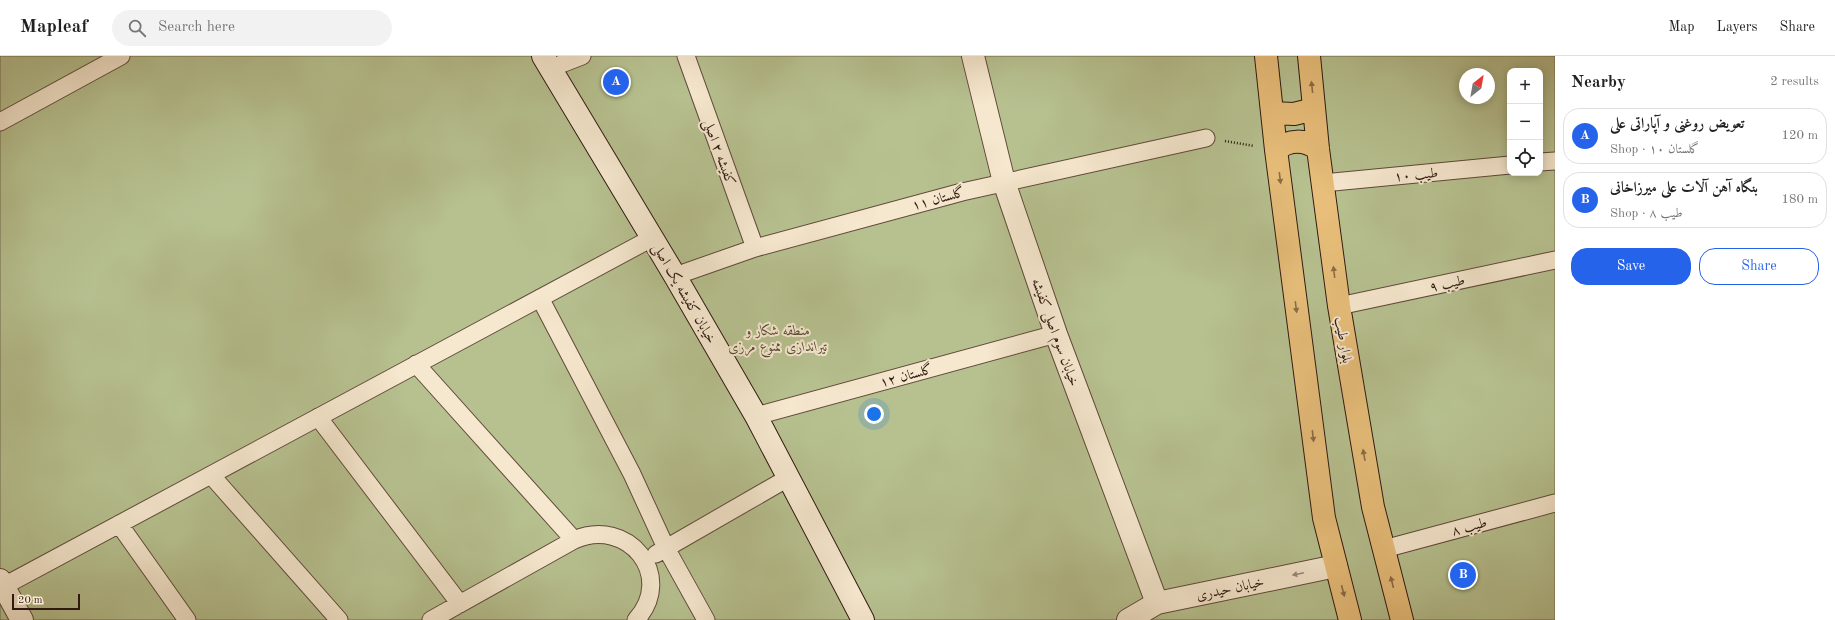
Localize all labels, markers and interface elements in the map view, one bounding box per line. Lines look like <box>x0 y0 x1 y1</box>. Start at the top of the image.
search box <box>112 10 392 46</box>
icon: search <box>126 17 148 39</box>
text: Mapleaf <box>20 18 88 37</box>
text: Search here <box>158 20 235 35</box>
text: Map <box>1669 20 1695 34</box>
text: Layers <box>1717 20 1758 34</box>
text: Share <box>1780 20 1815 34</box>
pin: A <box>603 67 629 97</box>
north arrow <box>1459 68 1495 104</box>
map controls <box>1507 68 1543 176</box>
button: + <box>1507 68 1543 104</box>
text: Nearby <box>1571 74 1626 91</box>
text: 2 results <box>1770 75 1819 88</box>
one-way arrow <box>1309 81 1315 93</box>
button: − <box>1507 104 1543 140</box>
street label: کفیشه ۲ اصلی <box>699 117 737 188</box>
text: تعویض روغنی و آپاراتی علی <box>1610 117 1744 132</box>
text: A <box>1580 129 1590 142</box>
text: 120 m <box>1781 129 1818 142</box>
button: locate <box>1507 140 1543 176</box>
text: Shop · گلستان ۱۰ <box>1610 143 1699 156</box>
street label: طیب ۱۰ <box>1394 166 1439 186</box>
one-way arrow <box>1277 172 1283 184</box>
text: بنگاه آهن آلات علی میرزاخانی <box>1610 181 1758 196</box>
street label: گلستان ۱۱ <box>910 183 966 213</box>
text: B <box>1580 193 1590 206</box>
text: 180 m <box>1781 193 1818 206</box>
text: Shop · طیب ۸ <box>1610 207 1683 220</box>
street label: خیابان کفیشه یک اصلی <box>648 240 719 347</box>
button: Save <box>1571 248 1691 285</box>
button: Share <box>1699 248 1819 285</box>
one-way arrow <box>1331 266 1337 278</box>
street label: طیب ۹ <box>1428 273 1467 297</box>
street label: خیابان سوم اصلی کفیشه <box>1024 276 1081 390</box>
one-way arrow <box>1293 301 1300 313</box>
street label: بلوار طیب <box>1330 316 1354 365</box>
park label: منطقه شکار و تیراندازی ممنوع مرزی <box>728 323 828 358</box>
street label: گلستان ۱۲ <box>878 360 934 390</box>
your location <box>864 404 884 424</box>
one-way arrow <box>1310 430 1316 442</box>
one-way arrow <box>1361 449 1367 461</box>
street label: طیب ۸ <box>1450 516 1489 540</box>
pin: B <box>1450 560 1476 590</box>
one-way arrow <box>1292 571 1304 577</box>
street label: خیابان حیدری <box>1195 575 1266 604</box>
one-way arrow <box>1389 576 1395 588</box>
one-way arrow <box>1340 585 1346 597</box>
scale bar <box>12 592 80 611</box>
text: 20 m <box>18 595 43 606</box>

